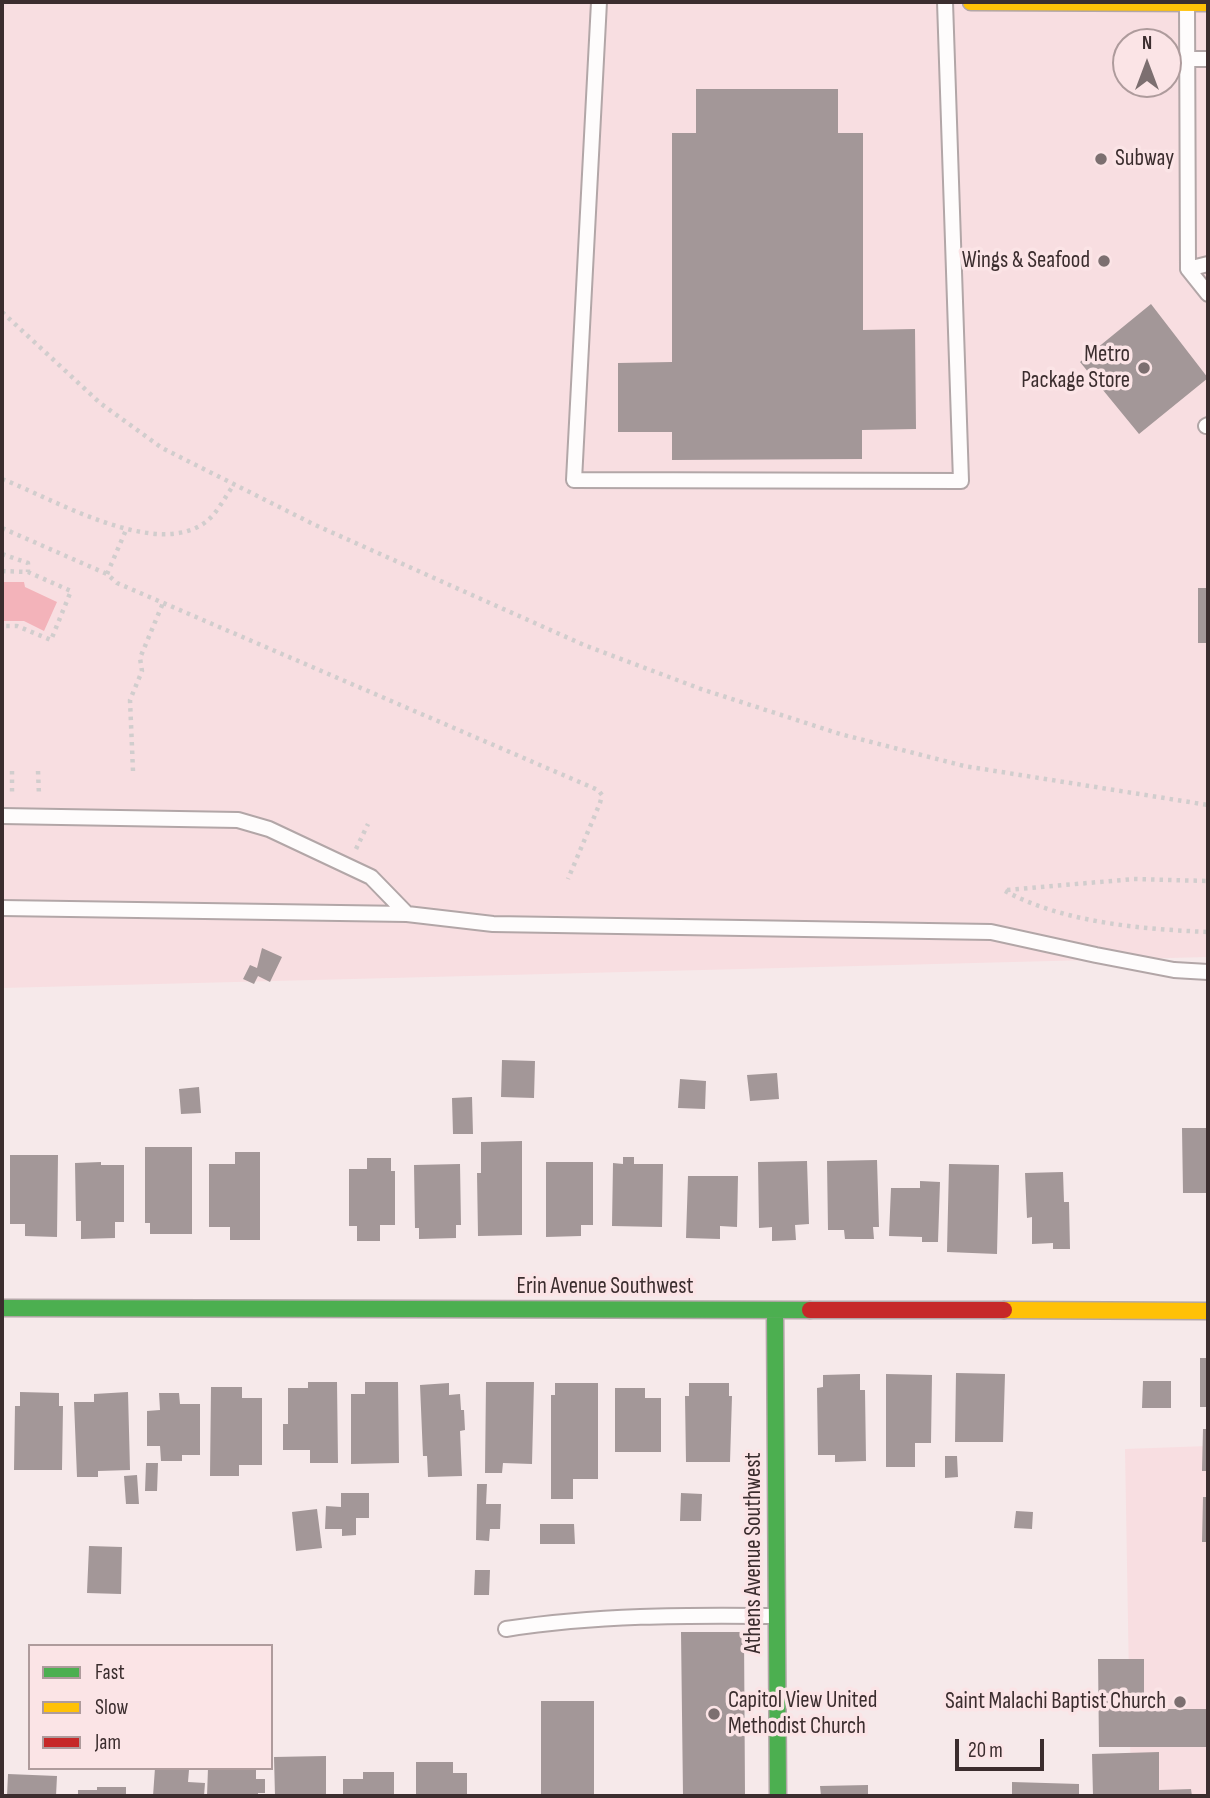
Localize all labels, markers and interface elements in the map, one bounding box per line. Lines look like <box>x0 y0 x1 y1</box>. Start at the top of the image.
north arrow <box>1112 28 1182 98</box>
text: N <box>1142 32 1152 55</box>
place label: Subway <box>1115 145 1174 173</box>
marker: Subway <box>1093 151 1109 167</box>
place label: Wings & Seafood <box>962 247 1090 275</box>
marker: Wings & Seafood <box>1096 253 1112 269</box>
place label: Metro Package Store <box>1021 341 1130 395</box>
marker: Metro Package Store <box>1136 360 1152 376</box>
street label: Erin Avenue Southwest <box>517 1273 693 1301</box>
street label: Athens Avenue Southwest <box>740 1453 768 1653</box>
legend <box>28 1644 273 1770</box>
text: Fast <box>95 1660 125 1685</box>
place label: Capitol View United Methodist Church <box>728 1687 877 1741</box>
place label: Saint Malachi Baptist Church <box>945 1688 1166 1716</box>
marker: Saint Malachi Baptist Church <box>1172 1694 1188 1710</box>
text: Slow <box>95 1695 128 1720</box>
marker: Capitol View United Methodist Church <box>706 1706 722 1722</box>
scale bar <box>958 1724 1047 1768</box>
text: Jam <box>95 1730 121 1755</box>
text: 20 m <box>968 1738 1003 1763</box>

